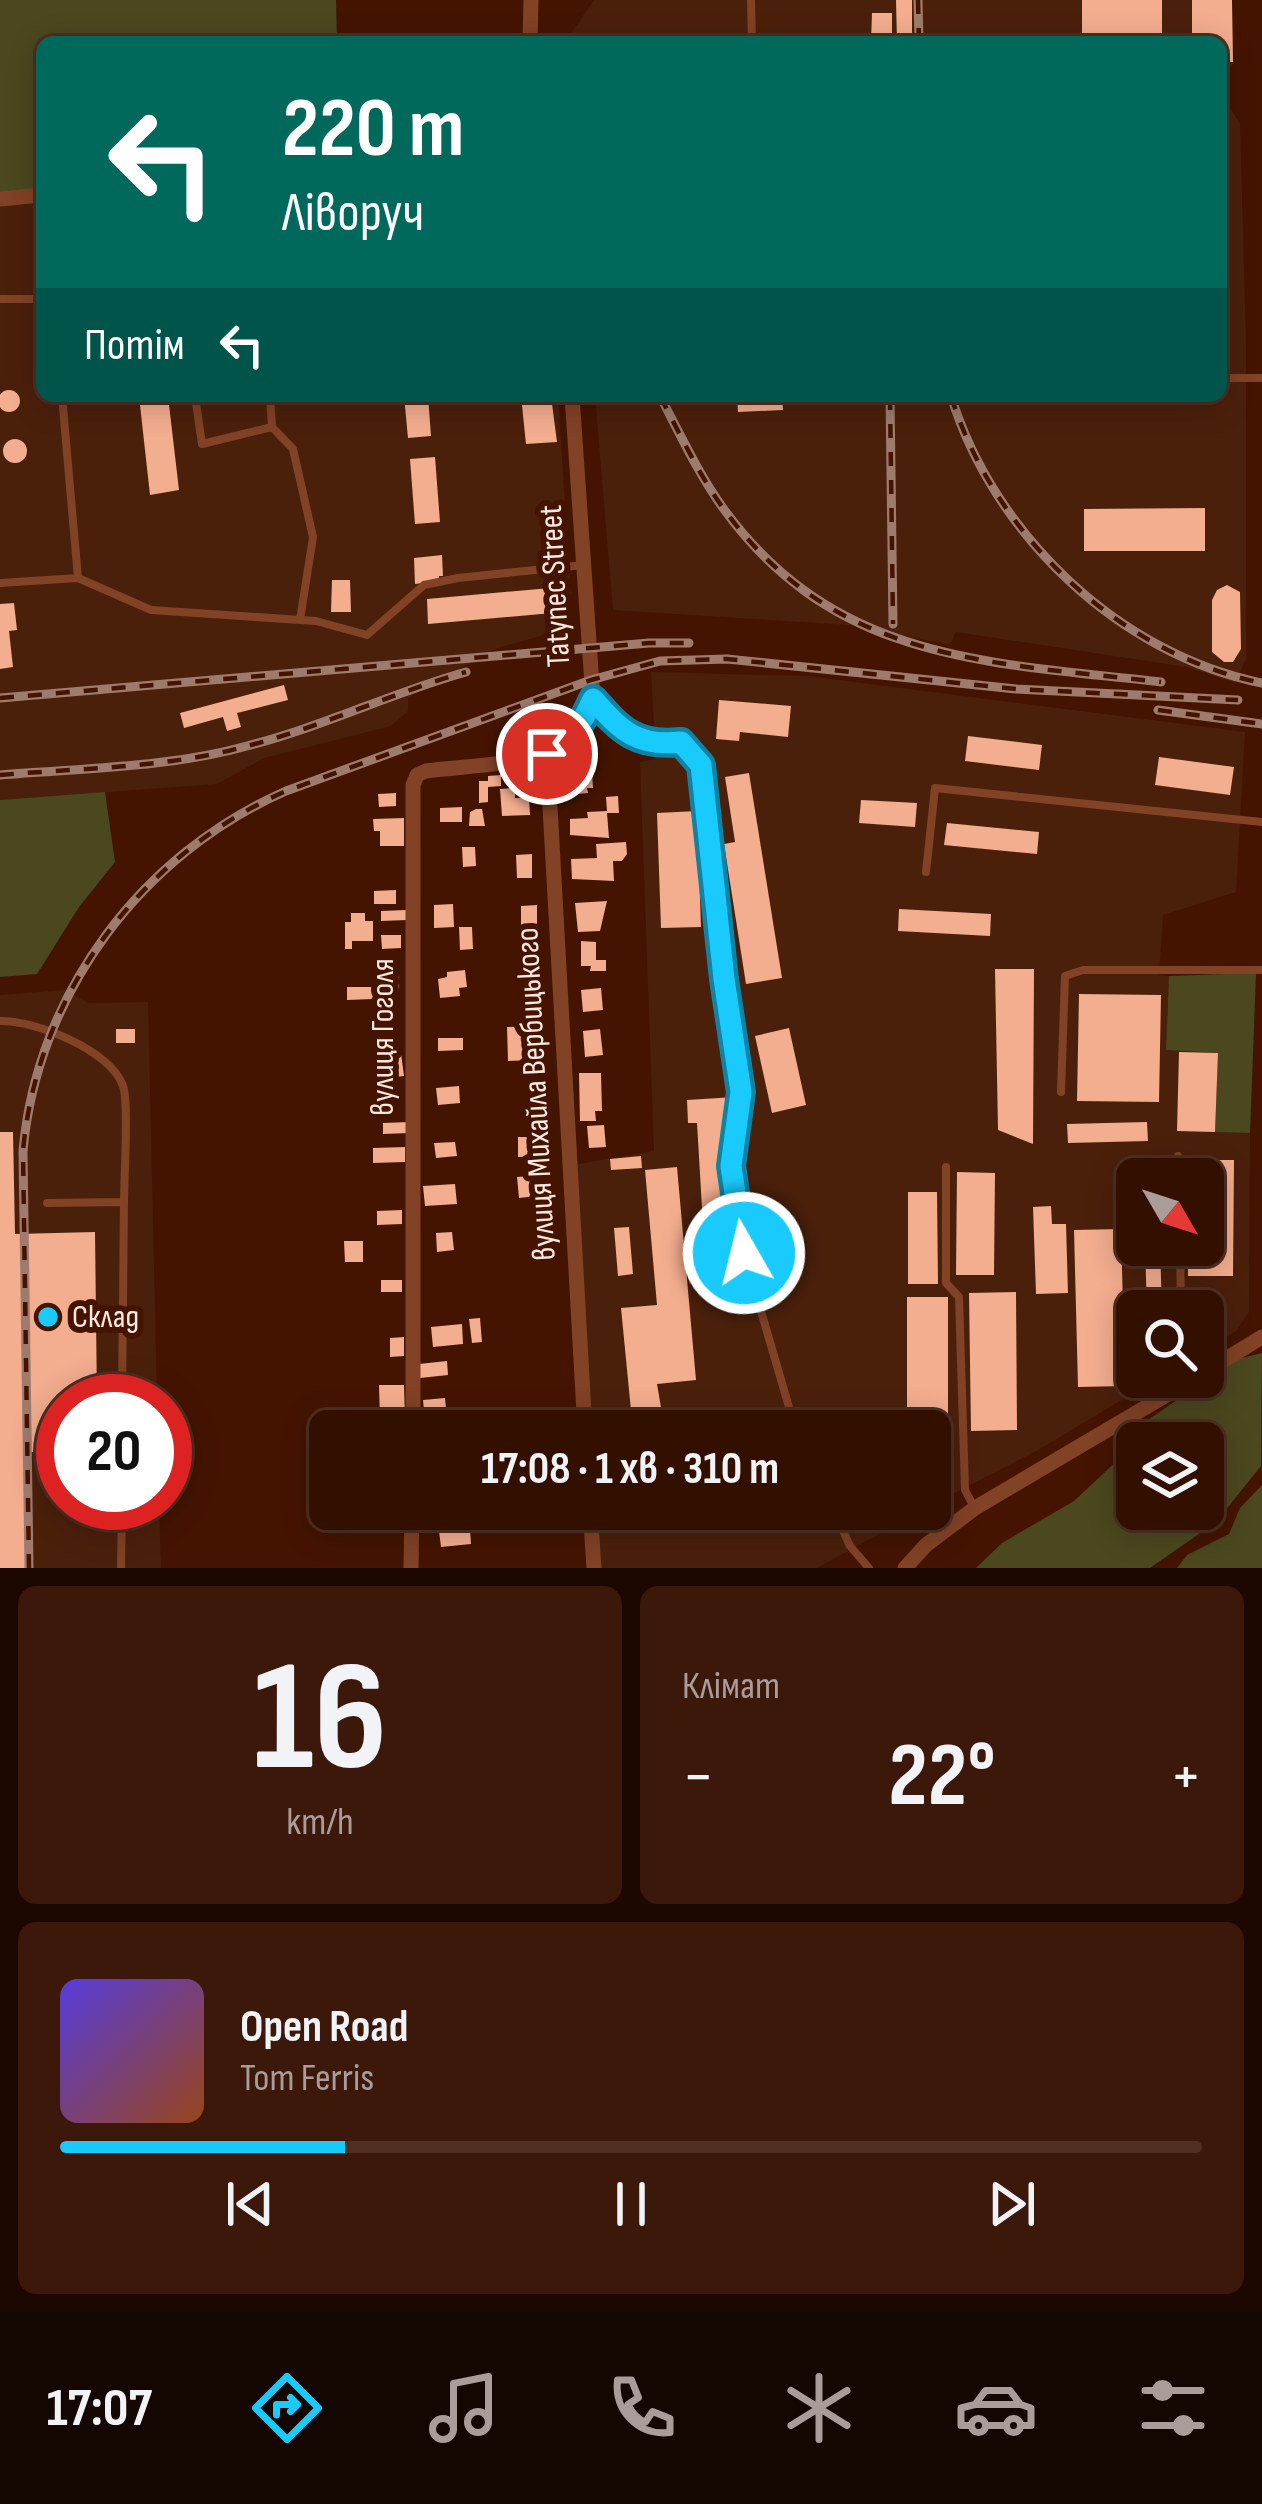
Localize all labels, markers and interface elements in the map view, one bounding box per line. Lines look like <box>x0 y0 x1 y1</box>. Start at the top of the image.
text: 220 m <box>282 79 464 180</box>
icon: left <box>84 84 240 240</box>
text: Ліворуч <box>282 181 424 246</box>
icon: left <box>209 312 275 378</box>
text: Потім <box>84 318 185 373</box>
street label: Tatynec Street <box>531 504 579 668</box>
pin <box>496 703 598 805</box>
icon: arrive <box>514 721 580 787</box>
street label: вулиця Михайла Вербицького <box>507 926 565 1262</box>
street label: вулиця Гоголя <box>363 958 403 1116</box>
north arrow <box>1116 1158 1224 1266</box>
map controls <box>1116 1158 1224 1530</box>
position arrow <box>681 1190 807 1316</box>
button: search <box>1116 1290 1224 1398</box>
place label: Склад <box>72 1297 139 1337</box>
marker: Склад <box>35 1304 61 1330</box>
speed limit sign: 20 <box>36 1374 192 1530</box>
button: layers <box>1116 1422 1224 1530</box>
text: 17:08 · 1 хв · 310 m <box>481 1442 779 1497</box>
text: 16 <box>253 1627 387 1814</box>
text: Клімат <box>682 1663 780 1710</box>
text: 22° <box>888 1723 996 1831</box>
text: − <box>682 1738 714 1817</box>
text: + <box>1170 1738 1202 1817</box>
text: km/h <box>286 1799 354 1846</box>
text: Open Road <box>240 2000 408 2055</box>
text: Tom Ferris <box>240 2055 374 2102</box>
icon: previous <box>217 2171 283 2237</box>
icon: pause <box>598 2171 664 2237</box>
icon: next <box>979 2171 1045 2237</box>
icon: directions <box>245 2366 329 2450</box>
icon: music <box>422 2366 506 2450</box>
icon: phone <box>600 2366 684 2450</box>
icon: climate <box>777 2366 861 2450</box>
icon: car <box>954 2366 1038 2450</box>
icon: filters <box>1131 2366 1215 2450</box>
text: 17:07 <box>47 2376 152 2441</box>

